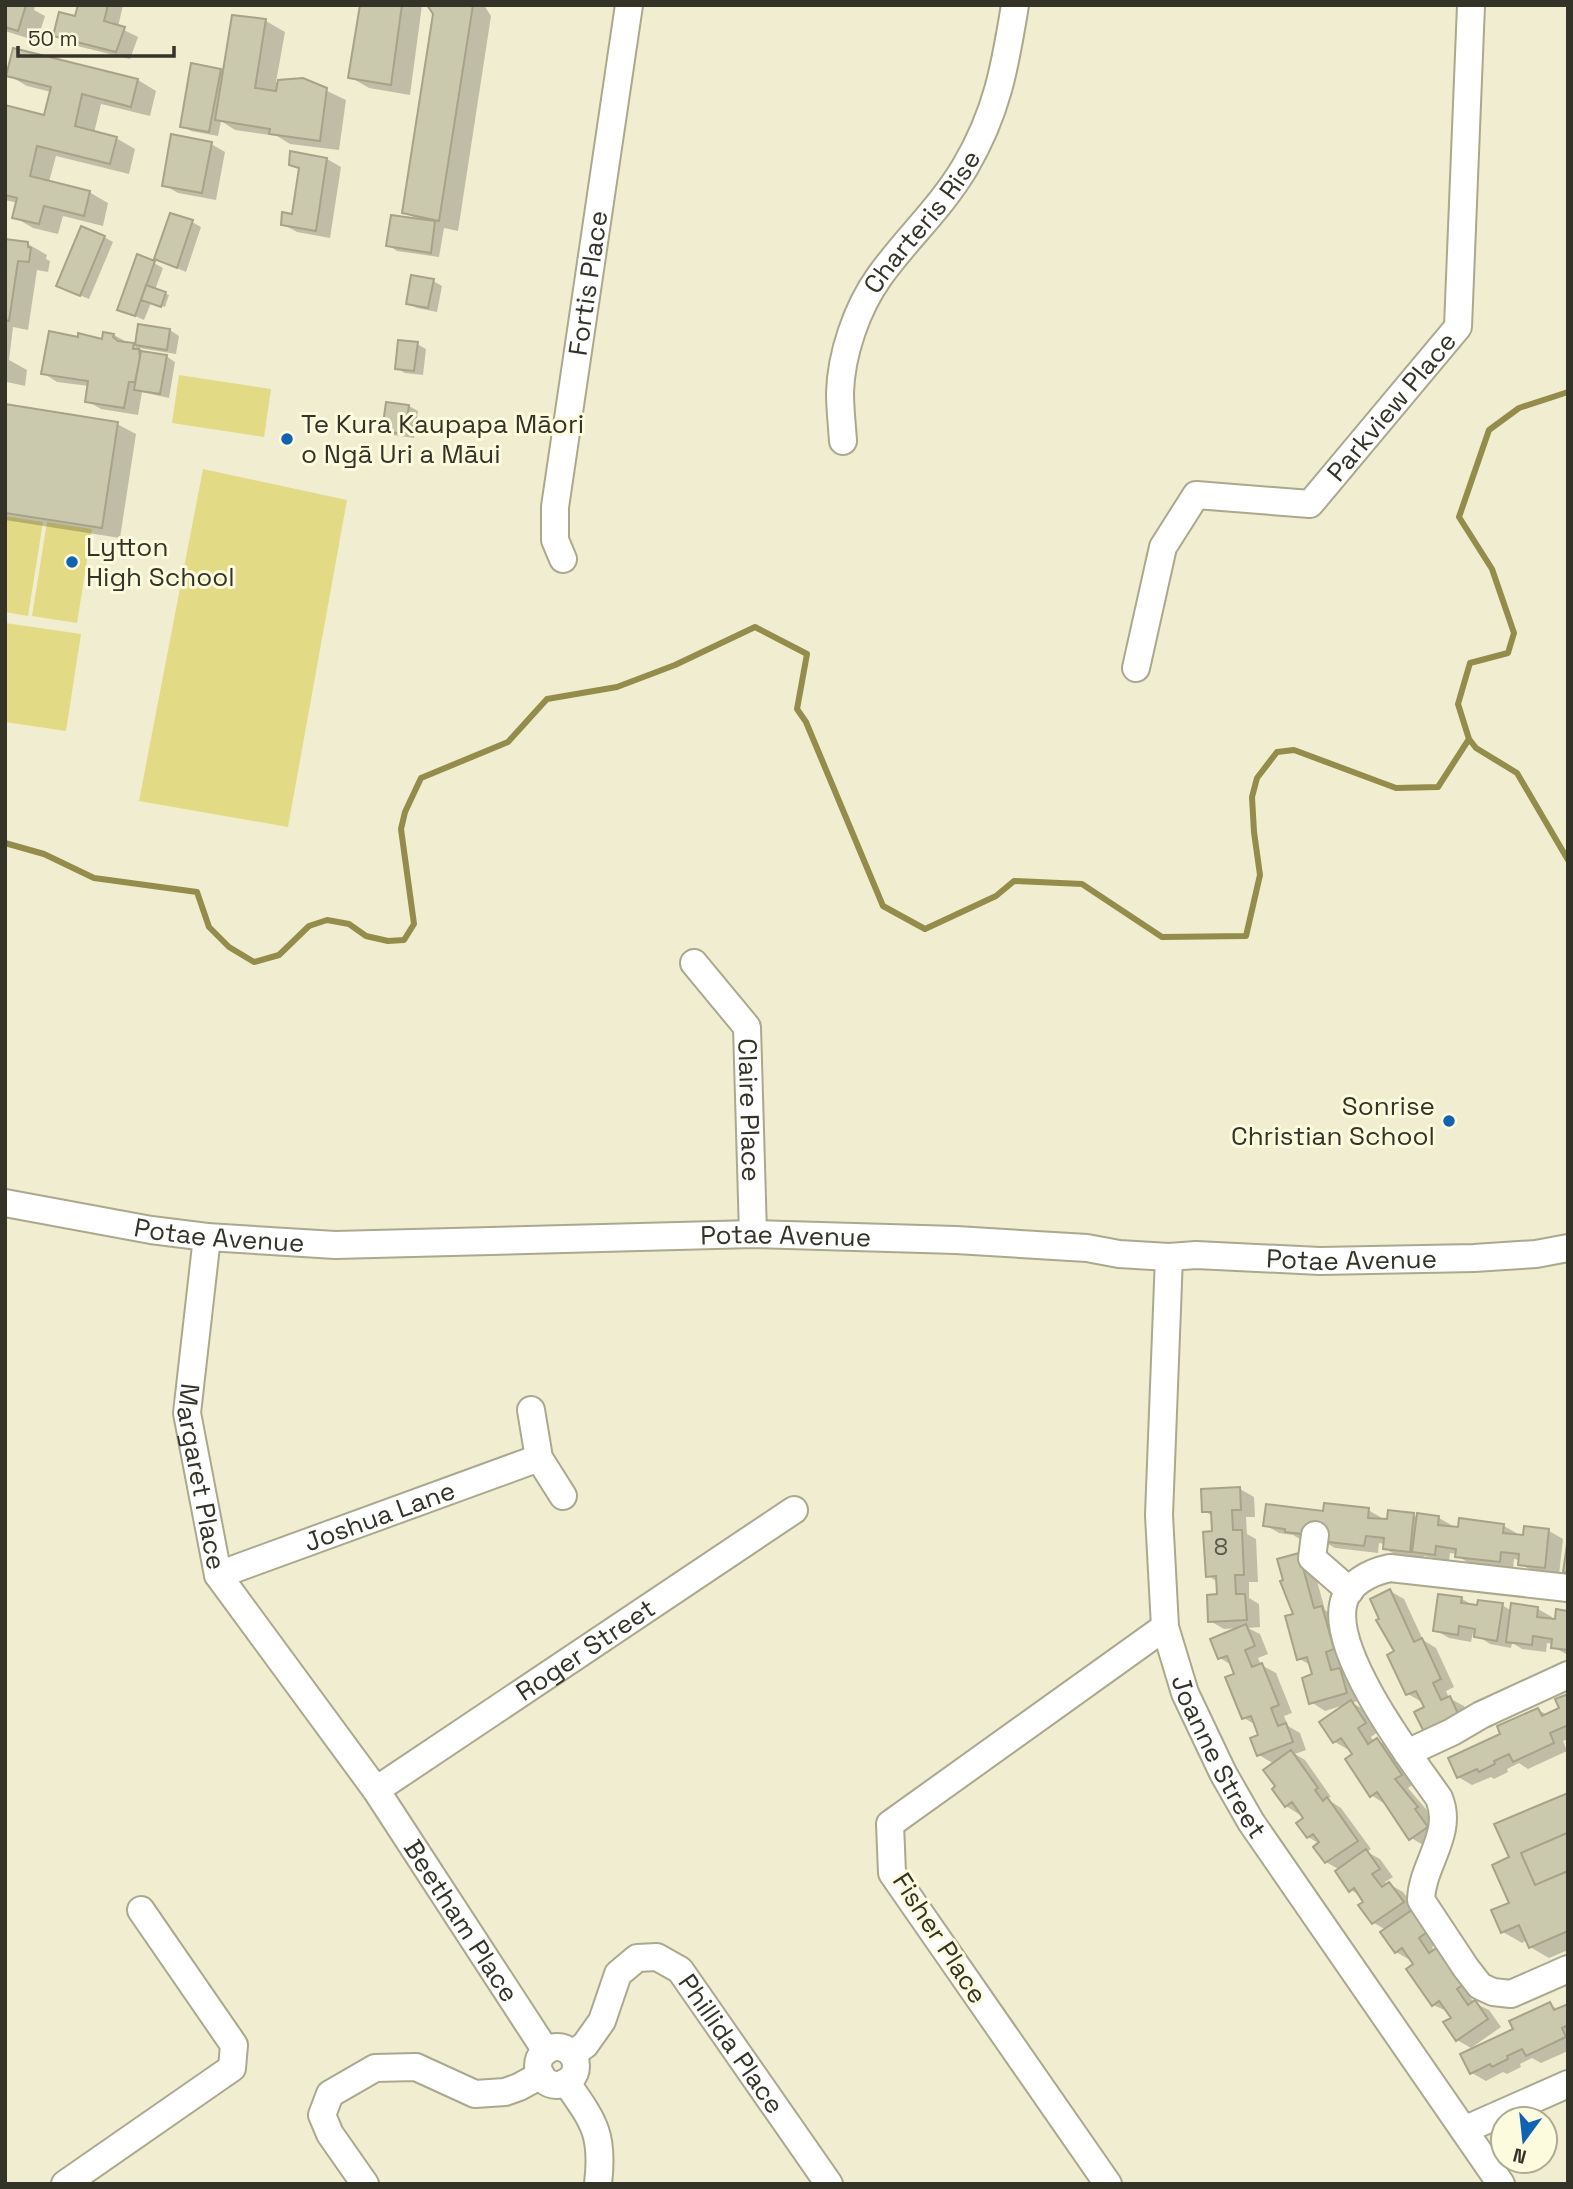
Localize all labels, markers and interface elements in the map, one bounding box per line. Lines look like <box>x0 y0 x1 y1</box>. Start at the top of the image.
scale bar <box>18 14 173 58</box>
text: 50 m <box>28 25 78 52</box>
street label: Charteris Rise <box>856 144 988 300</box>
street label: Fortis Place <box>561 208 615 358</box>
street label: Parkview Place <box>1319 325 1464 488</box>
place label: Te Kura Kaupapa Māori o Ngā Uri a Māui <box>301 407 584 471</box>
marker: Te Kura Kaupapa Māori o Ngā Uri a Māui <box>279 431 295 447</box>
place label: Lytton High School <box>86 530 235 594</box>
marker: Lytton High School <box>64 554 80 570</box>
street label: Claire Place <box>730 1038 768 1182</box>
place label: Sonrise Christian School <box>1231 1089 1435 1153</box>
marker: Sonrise Christian School <box>1441 1113 1457 1129</box>
street label: Potae Avenue <box>131 1210 305 1260</box>
street label: Potae Avenue <box>700 1217 872 1254</box>
street label: Potae Avenue <box>1265 1241 1437 1278</box>
street label: Margaret Place <box>169 1382 234 1573</box>
street label: Joshua Lane <box>299 1473 460 1559</box>
house number: 8 <box>1214 1532 1228 1562</box>
street label: Roger Street <box>509 1591 662 1709</box>
street label: Joanne Street <box>1164 1671 1274 1845</box>
street label: Beetham Place <box>396 1833 526 2008</box>
street label: Fisher Place <box>885 1866 995 2010</box>
street label: Phillida Place <box>671 1967 792 2120</box>
north arrow <box>1489 2105 1559 2175</box>
text: N <box>1510 2142 1529 2170</box>

